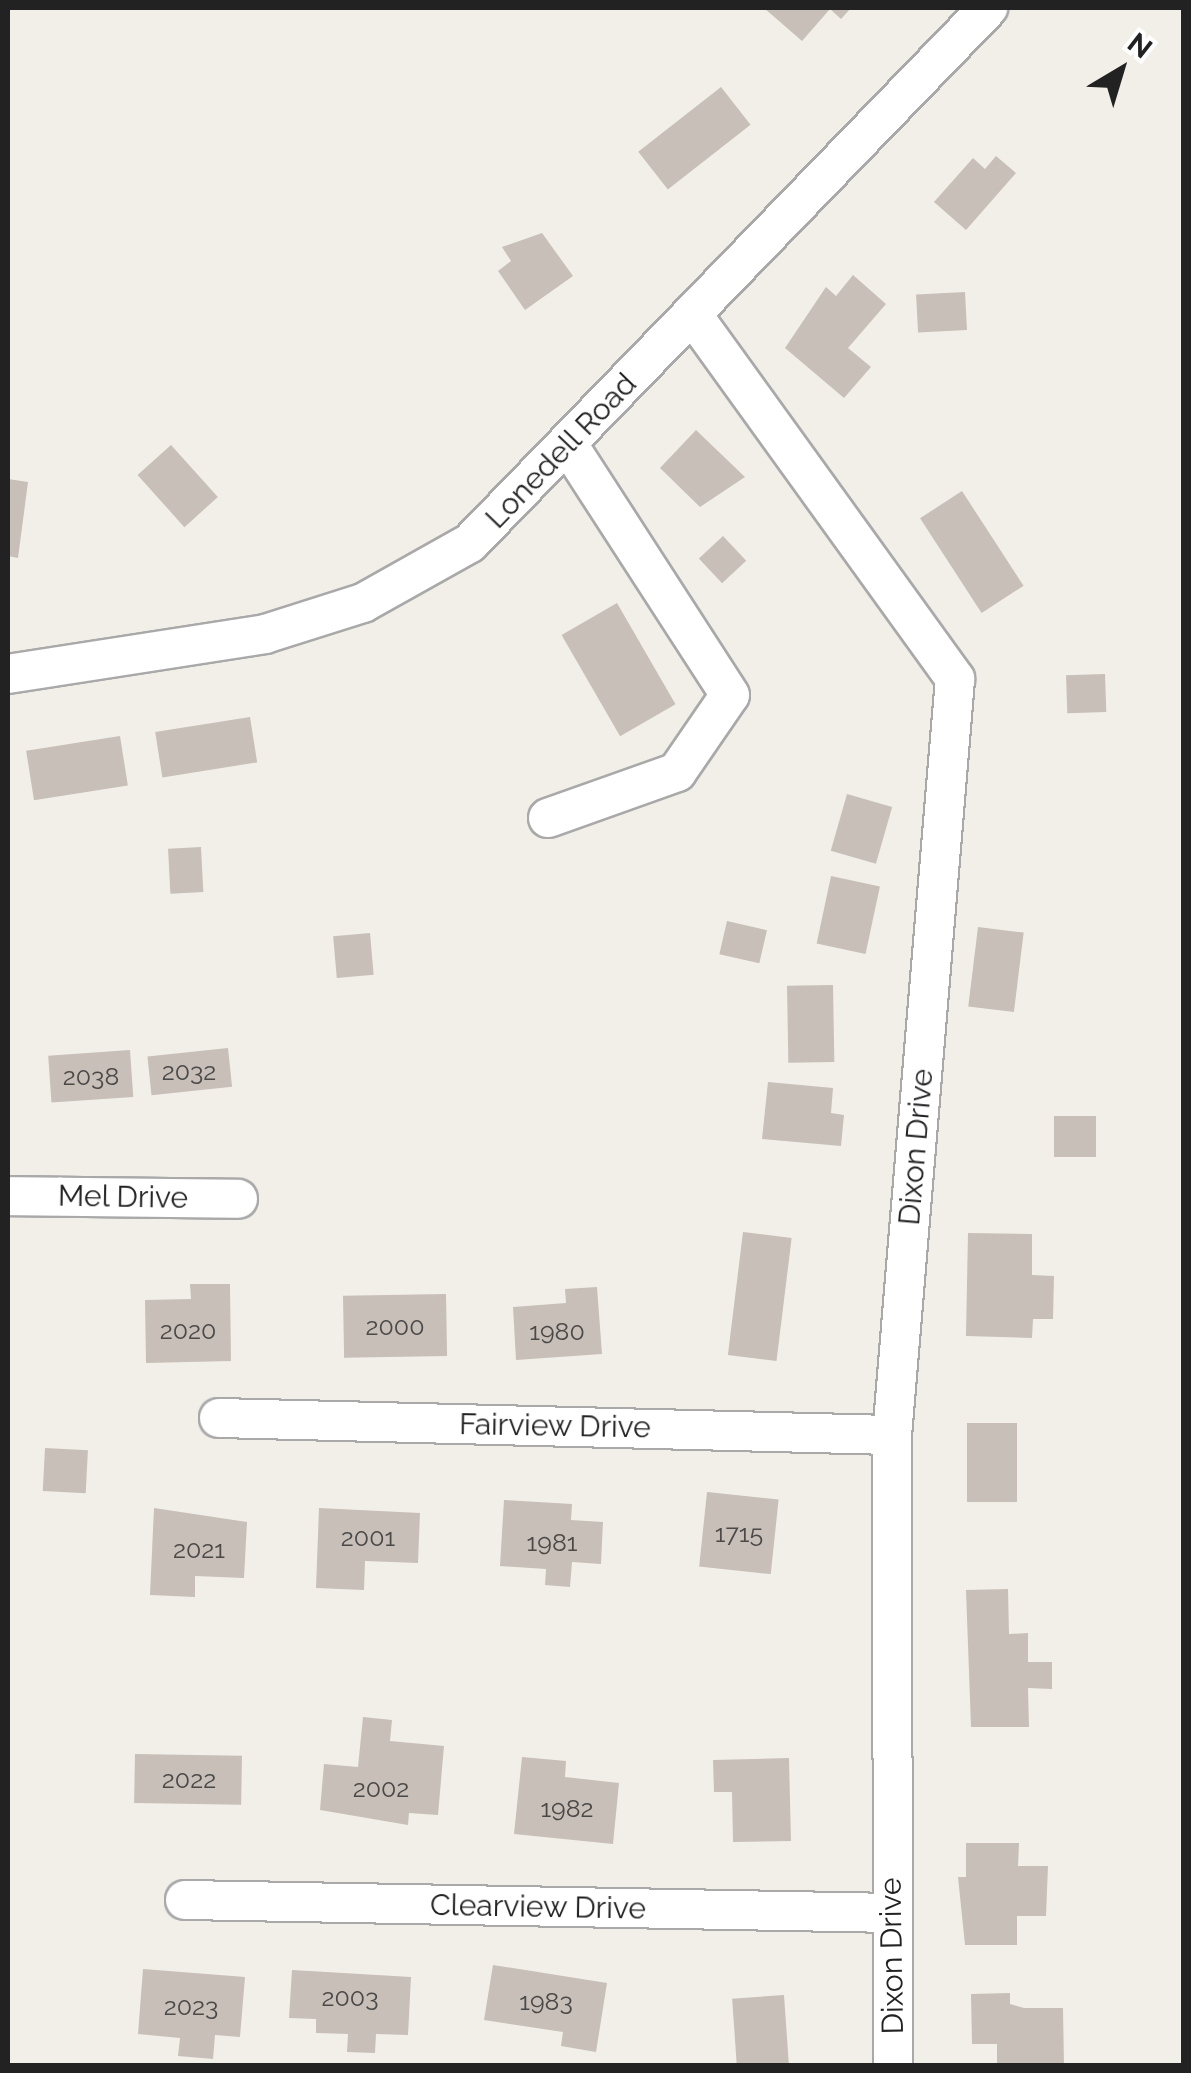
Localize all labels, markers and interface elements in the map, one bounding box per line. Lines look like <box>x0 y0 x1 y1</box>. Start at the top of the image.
north arrow <box>1071 20 1171 120</box>
text: N <box>1121 26 1158 66</box>
street label: Lonedell Road <box>478 366 644 536</box>
house number: 2032 <box>162 1056 216 1086</box>
house number: 2038 <box>63 1061 119 1091</box>
street label: Dixon Drive <box>891 1067 941 1227</box>
street label: Mel Drive <box>57 1178 189 1216</box>
house number: 2000 <box>366 1311 424 1341</box>
house number: 2020 <box>160 1315 216 1345</box>
house number: 1980 <box>529 1316 585 1346</box>
street label: Fairview Drive <box>458 1406 652 1446</box>
house number: 1715 <box>715 1518 763 1548</box>
house number: 2001 <box>341 1522 395 1552</box>
house number: 1981 <box>527 1527 577 1557</box>
house number: 2021 <box>173 1534 225 1564</box>
house number: 2022 <box>162 1764 216 1794</box>
house number: 2002 <box>353 1773 409 1803</box>
house number: 1982 <box>540 1793 594 1823</box>
street label: Dixon Drive <box>873 1877 911 2035</box>
street label: Clearview Drive <box>429 1887 647 1927</box>
house number: 2003 <box>322 1982 378 2012</box>
house number: 1983 <box>519 1986 573 2016</box>
house number: 2023 <box>164 1991 218 2021</box>

